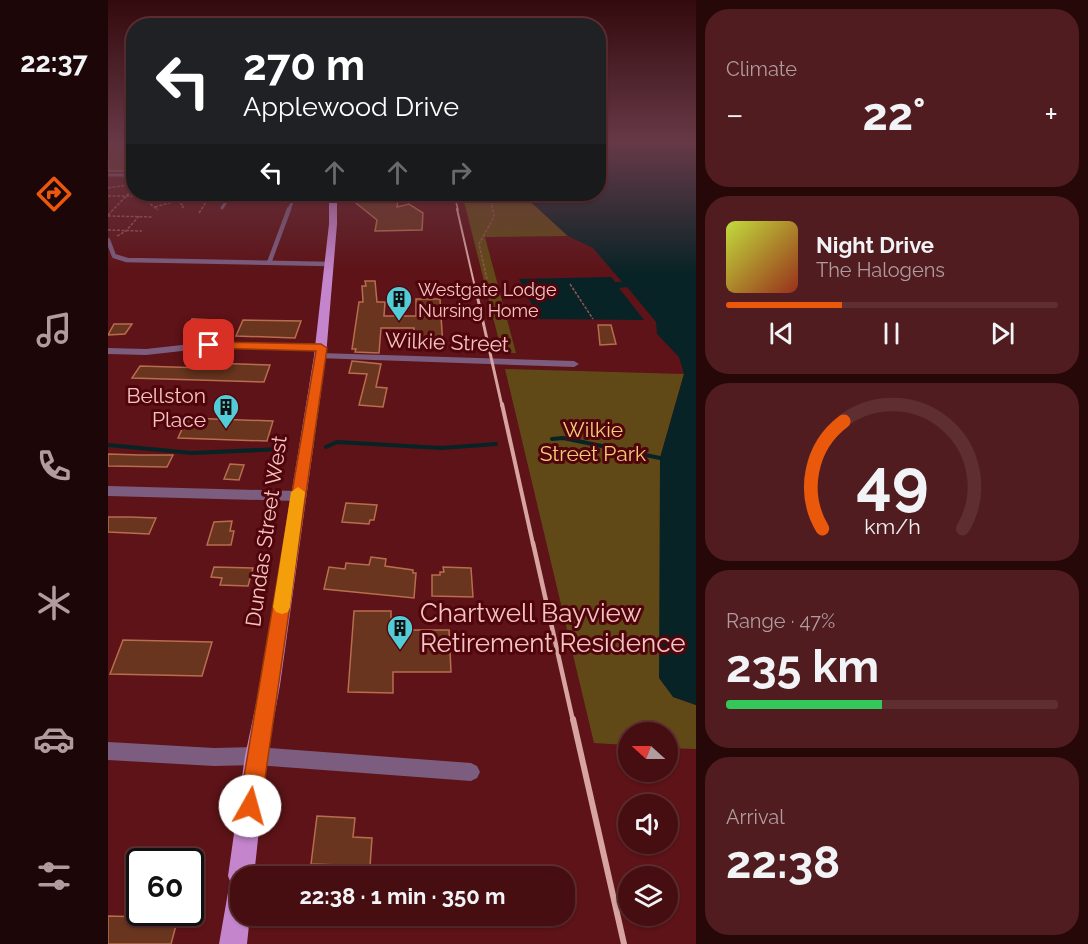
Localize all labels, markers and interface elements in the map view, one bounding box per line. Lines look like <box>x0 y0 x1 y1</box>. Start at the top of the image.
text: 270 m <box>243 41 365 90</box>
icon: left <box>144 42 222 120</box>
text: 22:37 <box>20 47 88 78</box>
text: Climate <box>726 57 797 81</box>
text: 22° <box>862 88 926 141</box>
text: Applewood Drive <box>243 91 459 122</box>
text: − <box>726 95 744 134</box>
text: + <box>1044 95 1058 134</box>
icon: left <box>255 156 288 189</box>
icon: ahead <box>318 156 351 189</box>
icon: ahead <box>381 156 414 189</box>
icon: right <box>444 156 477 189</box>
icon: directions <box>33 173 75 215</box>
text: Night Drive <box>816 232 934 258</box>
text: The Halogens <box>816 258 945 282</box>
place label: Westgate Lodge Nursing Home <box>418 279 557 321</box>
building icon: Westgate Lodge Nursing Home <box>384 284 414 322</box>
icon: music <box>33 309 75 351</box>
icon: previous <box>765 317 798 350</box>
icon: pause <box>875 317 908 350</box>
icon: next <box>986 317 1019 350</box>
pin <box>183 319 234 370</box>
street label: Wilkie Street <box>385 327 509 357</box>
icon: arrive <box>192 328 225 361</box>
place label: Bellston Place <box>127 383 206 432</box>
building icon: Bellston Place <box>211 392 241 430</box>
park label: Wilkie Street Park <box>540 417 646 466</box>
street label: Dundas Street West <box>240 434 292 628</box>
text: 49 <box>856 444 928 518</box>
icon: phone <box>33 445 75 487</box>
text: km/h <box>864 514 920 539</box>
icon: climate <box>33 582 75 624</box>
place label: Chartwell Bayview Retirement Residence <box>420 598 686 658</box>
text: Range · 47% <box>726 609 835 633</box>
building icon: Chartwell Bayview Retirement Residence <box>385 613 415 651</box>
text: 235 km <box>726 640 879 693</box>
icon: car <box>33 718 75 760</box>
north arrow <box>618 722 678 782</box>
map controls <box>618 722 678 926</box>
position arrow <box>218 774 282 838</box>
button: sound <box>618 794 678 854</box>
text: Arrival <box>726 805 785 829</box>
text: 22:38 <box>726 836 840 889</box>
speed limit sign: 60 <box>126 848 204 926</box>
icon: filters <box>33 855 75 897</box>
button: layers <box>618 866 678 926</box>
text: 22:38 · 1 min · 350 m <box>299 883 506 909</box>

